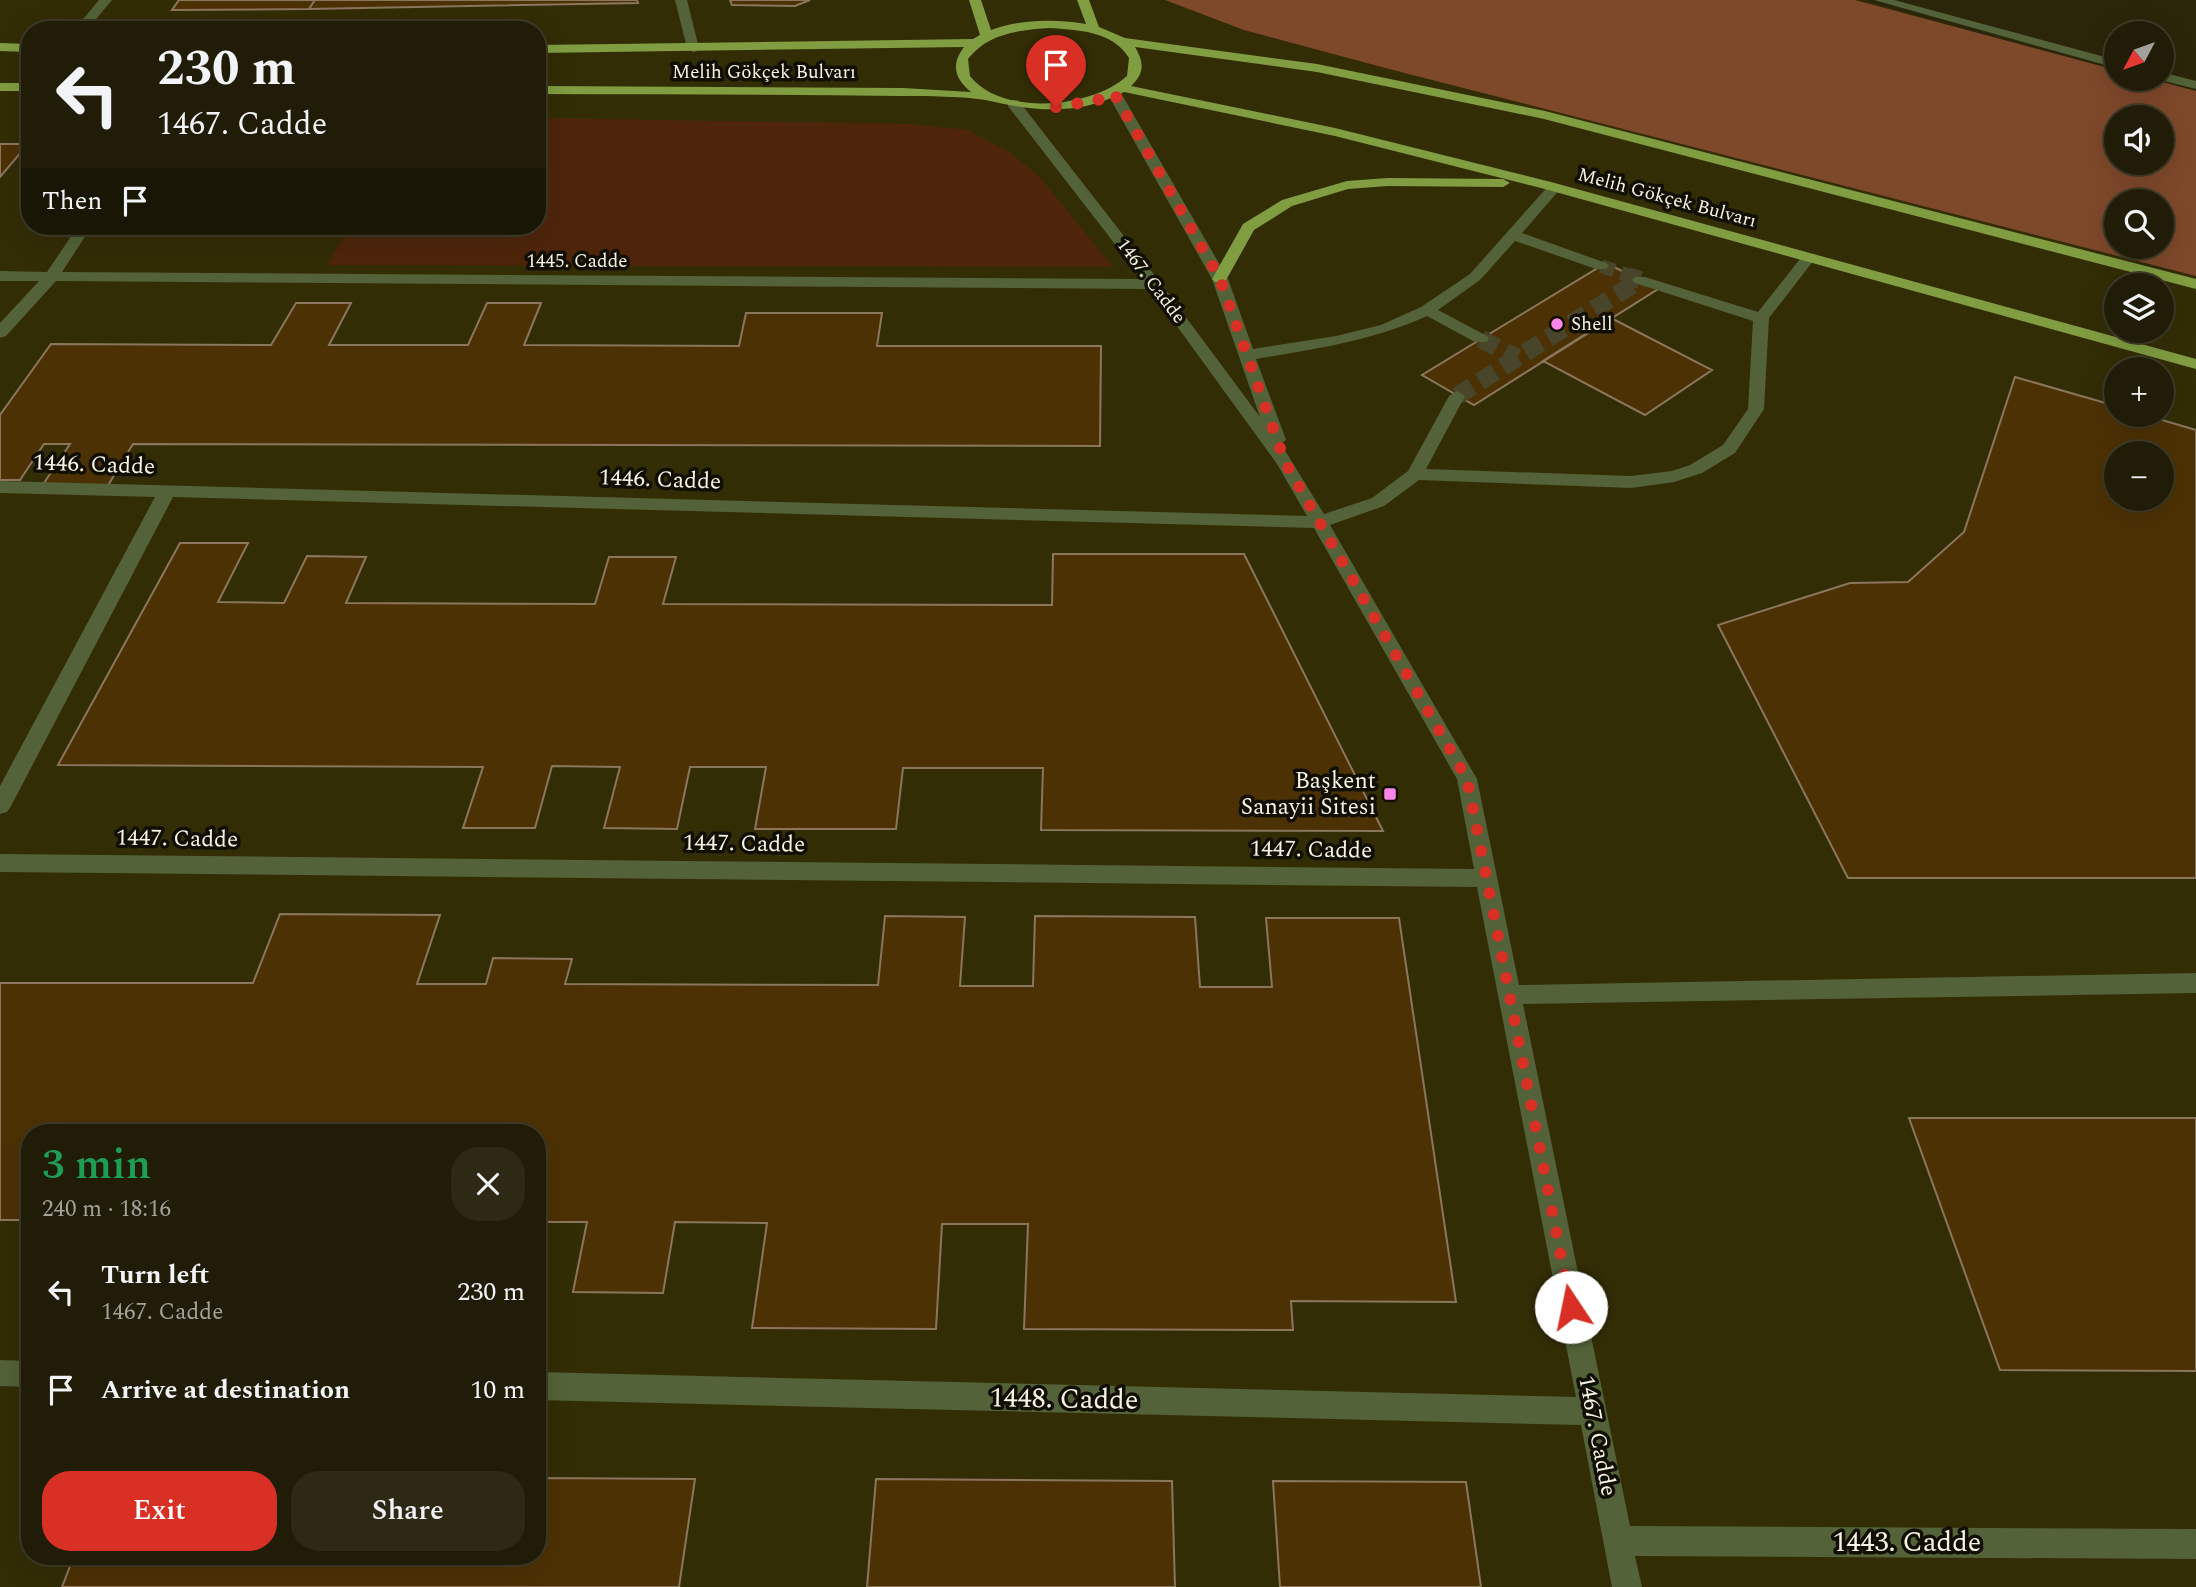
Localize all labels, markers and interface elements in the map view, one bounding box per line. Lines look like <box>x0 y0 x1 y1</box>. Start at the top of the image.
north arrow <box>2104 21 2174 91</box>
map controls <box>2104 21 2174 511</box>
text: 230 m <box>157 32 296 107</box>
pin <box>1026 35 1086 107</box>
icon: arrive <box>1037 46 1075 84</box>
icon: left <box>42 49 133 140</box>
street label: Melih Gökçek Bulvarı <box>672 58 856 87</box>
text: 1467. Cadde <box>157 100 327 149</box>
button: sound <box>2104 105 2174 175</box>
street label: Melih Gökçek Bulvarı <box>1574 160 1760 236</box>
text: Then <box>42 181 102 221</box>
icon: arrive <box>116 182 154 220</box>
button: search <box>2104 189 2174 259</box>
street label: 1467. Cadde <box>1109 232 1193 330</box>
street label: 1445. Cadde <box>526 247 628 276</box>
button: layers <box>2104 273 2174 343</box>
place label: Shell <box>1571 310 1613 339</box>
marker: Shell <box>1549 316 1565 332</box>
button: + <box>2104 357 2174 427</box>
button: − <box>2104 441 2174 511</box>
street label: 1446. Cadde <box>32 445 156 485</box>
street label: 1446. Cadde <box>598 460 722 500</box>
place label: Başkent Sanayii Sitesi <box>1241 764 1376 825</box>
marker: Başkent Sanayii Sitesi <box>1382 786 1398 802</box>
street label: 1447. Cadde <box>116 820 238 858</box>
street label: 1447. Cadde <box>683 825 805 863</box>
street label: 1447. Cadde <box>1250 831 1372 869</box>
text: 3 min <box>42 1134 151 1197</box>
button: close <box>451 1147 525 1221</box>
text: 240 m · 18:16 <box>42 1192 171 1227</box>
text: Turn left <box>101 1255 209 1295</box>
position arrow <box>1534 1270 1608 1344</box>
text: 230 m <box>457 1272 525 1312</box>
icon: left <box>42 1273 80 1311</box>
text: 1467. Cadde <box>101 1295 223 1330</box>
text: Arrive at destination <box>101 1370 350 1410</box>
text: 10 m <box>470 1370 525 1410</box>
icon: arrive <box>42 1371 80 1409</box>
street label: 1467. Cadde <box>1568 1373 1626 1499</box>
street label: 1448. Cadde <box>989 1376 1139 1422</box>
button: Exit <box>42 1471 277 1551</box>
button: Share <box>291 1471 525 1551</box>
street label: 1443. Cadde <box>1833 1521 1981 1564</box>

